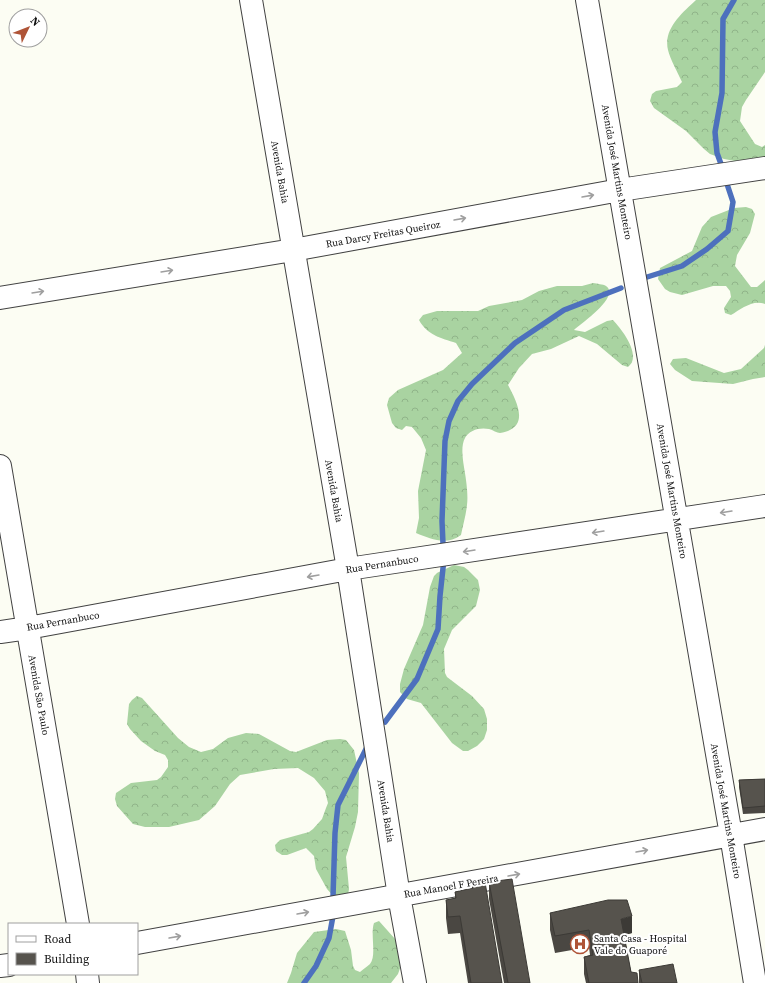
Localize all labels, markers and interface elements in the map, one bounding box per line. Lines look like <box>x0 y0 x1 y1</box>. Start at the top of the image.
north arrow <box>8 8 48 48</box>
text: N <box>27 13 43 30</box>
street label: Avenida José Martins Monteiro <box>599 103 635 241</box>
street label: Avenida Bahia <box>268 140 292 205</box>
one-way arrow <box>581 192 594 200</box>
one-way arrow <box>453 215 466 223</box>
street label: Rua Darcy Freitas Queiroz <box>325 217 442 250</box>
one-way arrow <box>160 267 173 275</box>
one-way arrow <box>32 288 45 296</box>
street label: Avenida José Martins Monteiro <box>654 422 690 560</box>
street label: Avenida Bahia <box>322 459 346 524</box>
one-way arrow <box>720 508 733 516</box>
one-way arrow <box>592 528 605 536</box>
one-way arrow <box>463 547 476 555</box>
street label: Rua Pernanbuco <box>345 552 420 576</box>
one-way arrow <box>307 572 320 580</box>
street label: Rua Pernanbuco <box>26 608 101 634</box>
street label: Avenida São Paulo <box>26 654 53 737</box>
street label: Avenida José Martins Monteiro <box>708 742 744 880</box>
street label: Avenida Bahia <box>375 779 398 844</box>
one-way arrow <box>635 847 648 855</box>
street label: Rua Manoel F Pereira <box>403 871 500 901</box>
one-way arrow <box>507 871 520 879</box>
one-way arrow <box>296 909 309 917</box>
legend <box>8 923 138 975</box>
text: Road <box>44 931 71 947</box>
one-way arrow <box>168 932 181 940</box>
place label: Santa Casa - Hospital Vale do Guaporé <box>594 932 687 957</box>
hospital icon: Santa Casa - Hospital Vale do Guaporé <box>569 933 591 955</box>
text: Building <box>44 951 89 967</box>

